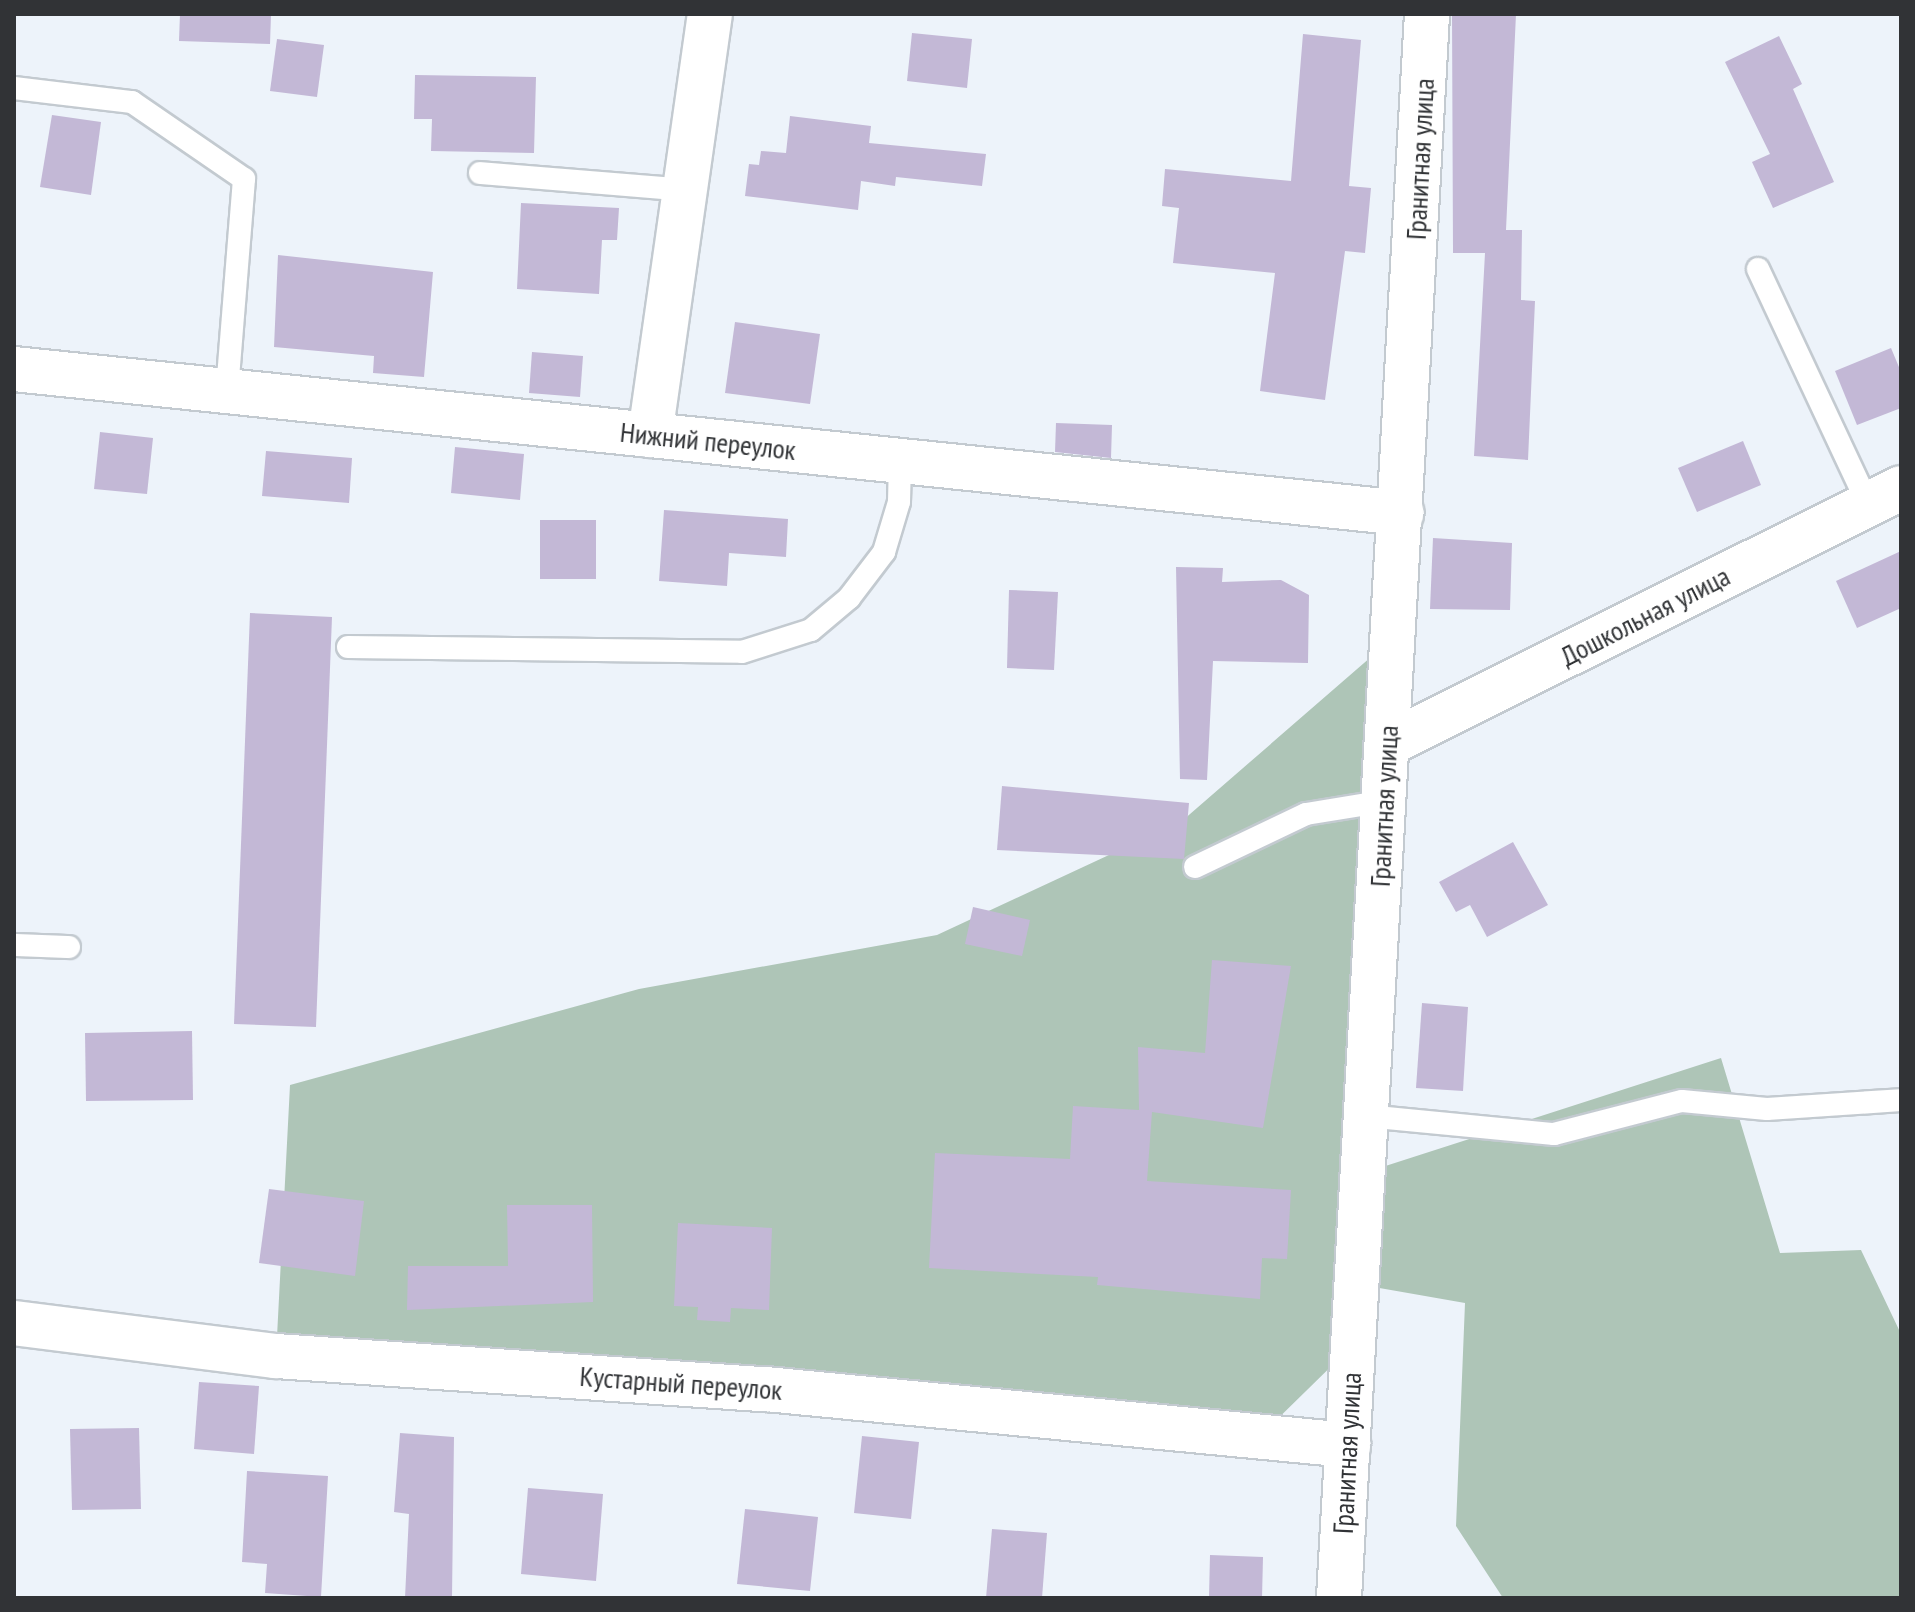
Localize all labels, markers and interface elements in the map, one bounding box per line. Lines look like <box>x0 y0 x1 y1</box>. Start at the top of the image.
street label: Гранитная улица <box>1399 77 1441 241</box>
street label: Нижний переулок <box>618 415 798 467</box>
street label: Дошкольная улица <box>1555 559 1735 673</box>
street label: Гранитная улица <box>1363 724 1405 888</box>
street label: Кустарный переулок <box>579 1359 783 1407</box>
street label: Гранитная улица <box>1326 1371 1368 1535</box>

